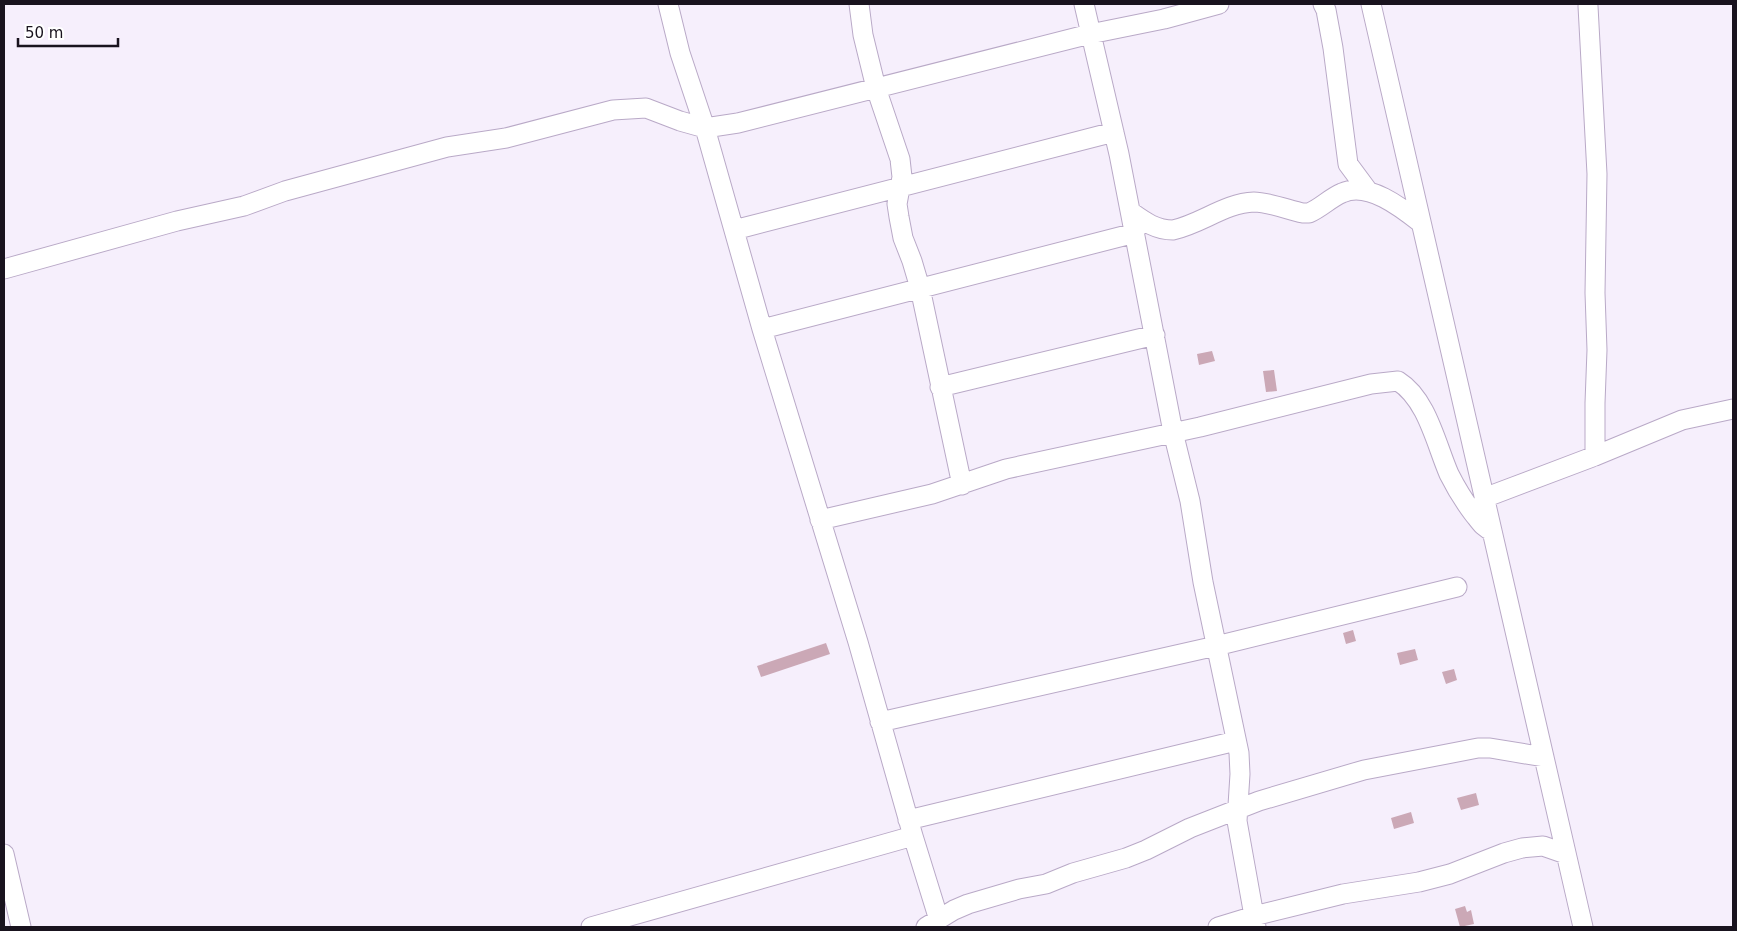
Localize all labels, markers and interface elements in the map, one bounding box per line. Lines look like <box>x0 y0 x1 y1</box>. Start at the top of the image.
scale bar <box>18 15 118 47</box>
text: 50 m <box>25 24 63 42</box>

